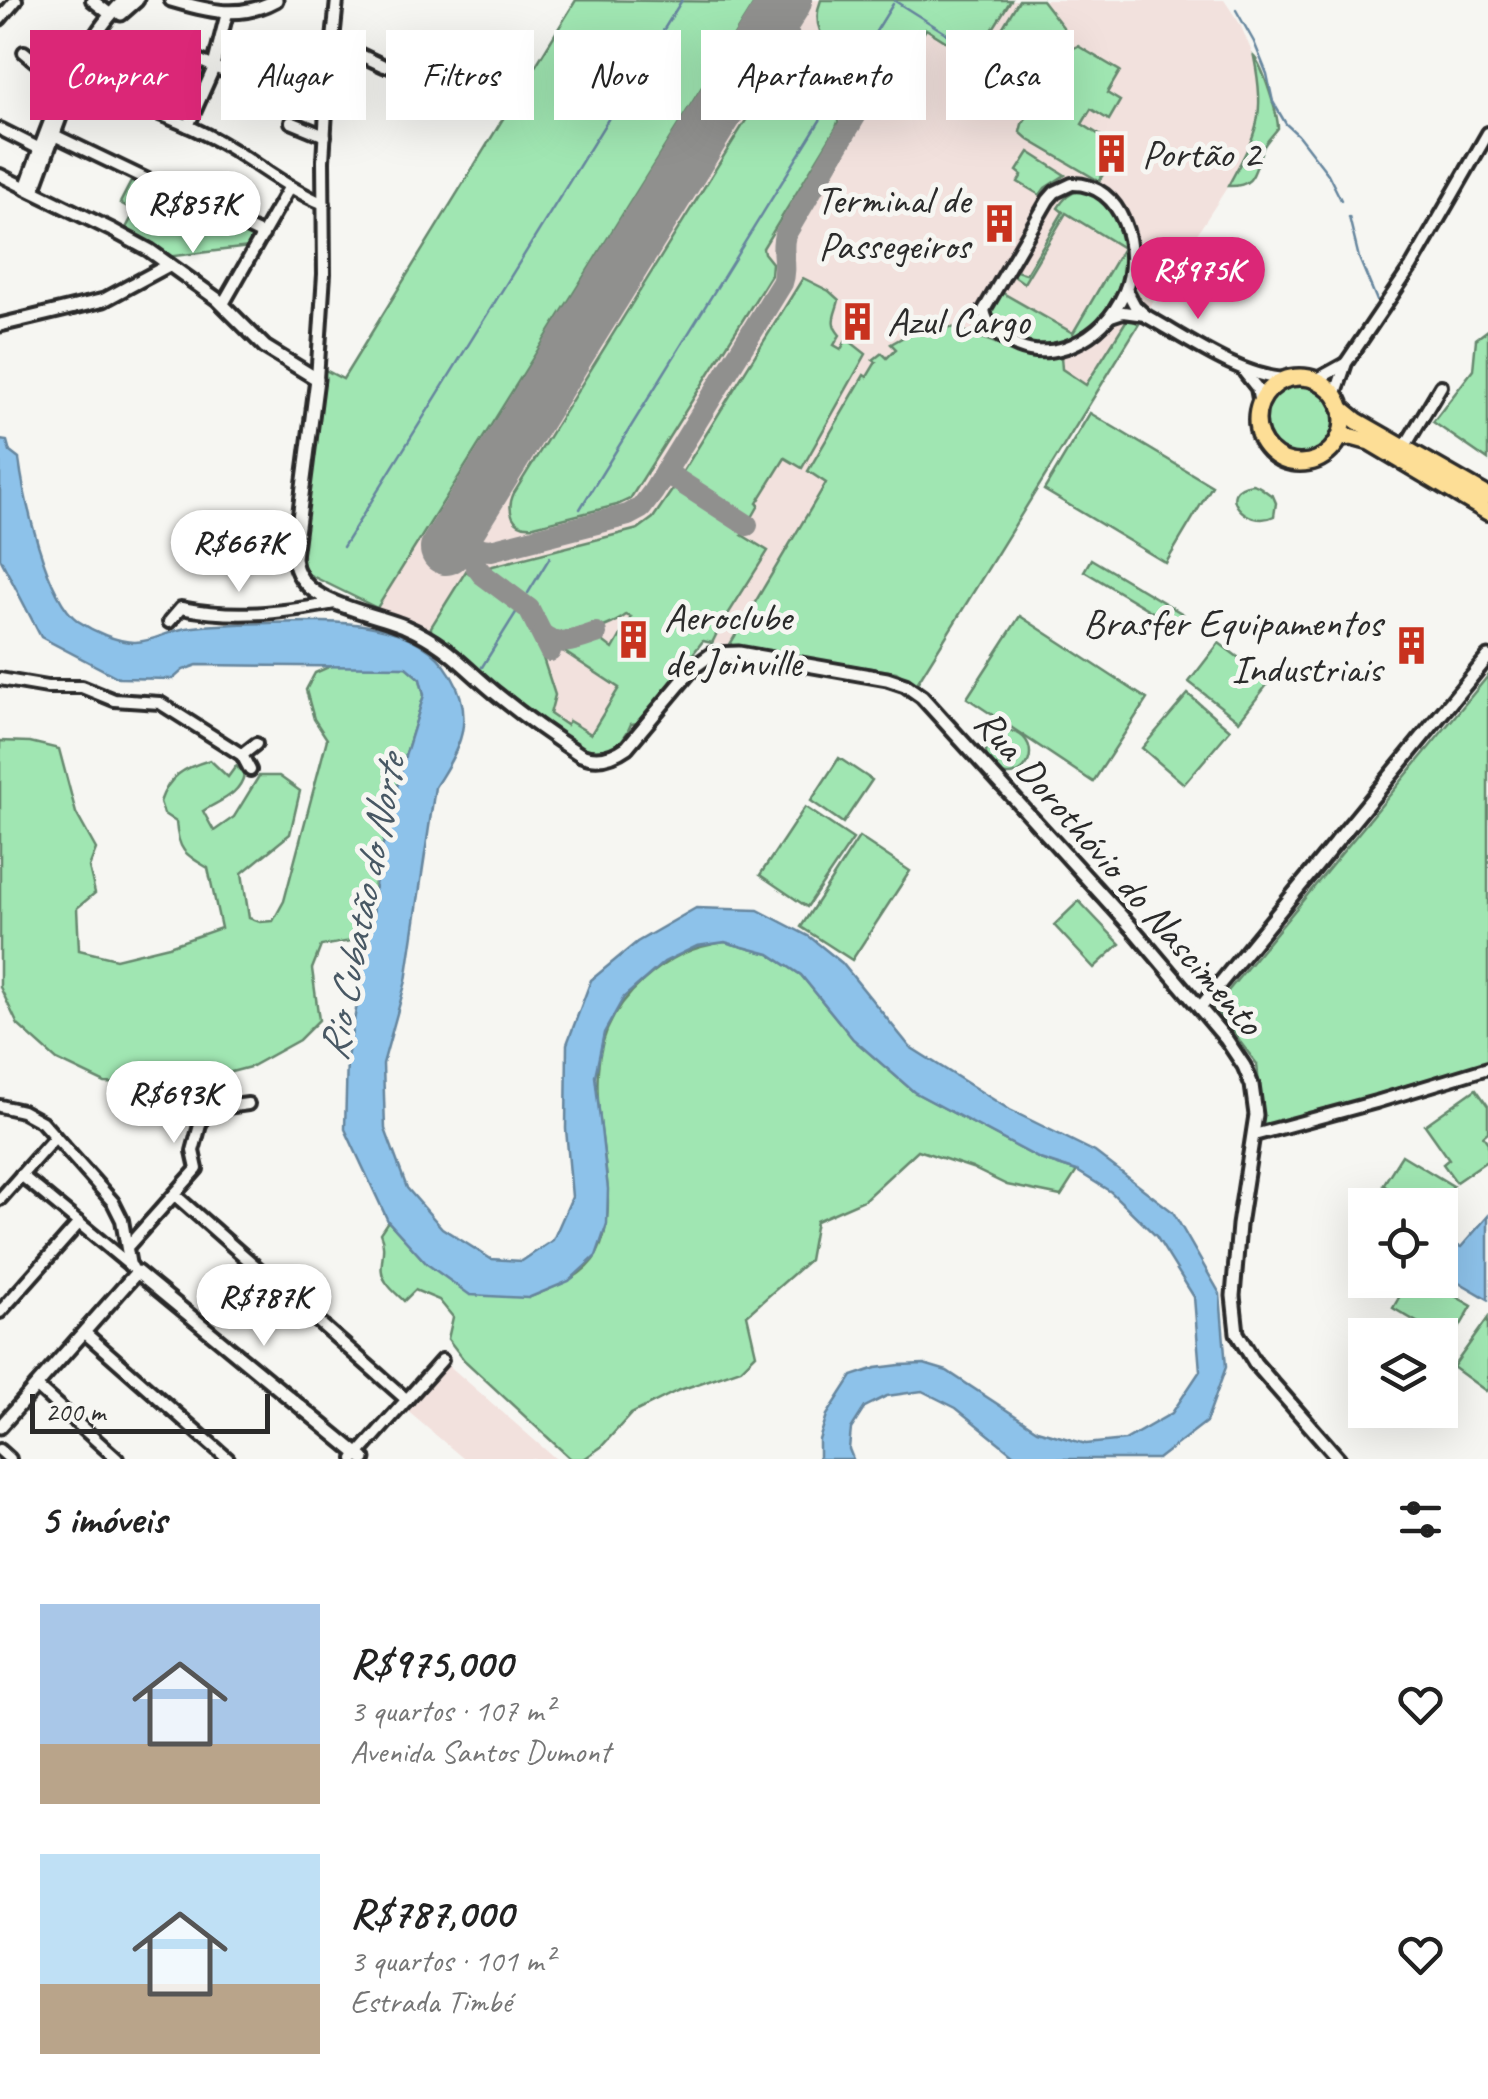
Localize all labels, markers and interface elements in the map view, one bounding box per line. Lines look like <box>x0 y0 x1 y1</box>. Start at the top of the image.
chip: Comprar <box>30 30 201 120</box>
chip: Alugar <box>221 30 366 120</box>
chip: Filtros <box>386 30 534 120</box>
chip: Novo <box>554 30 681 120</box>
chip: Apartamento <box>701 30 926 120</box>
chip: Casa <box>946 30 1074 120</box>
place label: Portão 2 <box>1142 129 1263 179</box>
building icon: Portão 2 <box>1091 133 1133 175</box>
pin: R$857K <box>112 171 274 256</box>
place label: Terminal de Passegeiros <box>816 175 973 271</box>
text: R$857K <box>148 183 238 224</box>
building icon: Terminal de Passegeiros <box>979 202 1021 244</box>
pin: R$975K <box>1117 237 1279 322</box>
text: R$975K <box>1153 249 1243 290</box>
place label: Azul Cargo <box>887 296 1031 346</box>
building icon: Azul Cargo <box>836 300 878 342</box>
pin: R$667K <box>158 510 320 595</box>
text: R$667K <box>193 522 285 563</box>
place label: Aeroclube de Joinville <box>664 592 804 688</box>
place label: Brasfer Equipamentos Industriais <box>1083 598 1385 694</box>
building icon: Aeroclube de Joinville <box>613 619 655 661</box>
building icon: Brasfer Equipamentos Industriais <box>1391 625 1433 667</box>
street label: Rua Dorothóvio do Nascimento <box>964 699 1276 1047</box>
water label: Rio Cubatão do Norte <box>307 745 419 1065</box>
pin: R$693K <box>93 1061 255 1146</box>
text: R$693K <box>128 1073 220 1114</box>
map controls <box>1348 1188 1458 1428</box>
button: locate <box>1348 1188 1458 1298</box>
pin: R$787K <box>183 1264 345 1349</box>
text: R$787K <box>218 1276 310 1317</box>
button: layers <box>1348 1318 1458 1428</box>
scale bar <box>30 1389 270 1434</box>
text: 200 m <box>45 1394 105 1429</box>
icon: filters <box>1393 1492 1448 1547</box>
text: 5 imóveis <box>40 1493 166 1546</box>
text: R$975,000 <box>350 1637 512 1690</box>
icon: home <box>120 1644 240 1764</box>
icon: heart <box>1393 1677 1448 1732</box>
text: 3 quartos · 107 m² <box>350 1690 553 1731</box>
text: Avenida Santos Dumont <box>350 1731 610 1772</box>
text: R$787,000 <box>350 1887 513 1940</box>
icon: home <box>120 1894 240 2014</box>
icon: heart <box>1393 1927 1448 1982</box>
text: 3 quartos · 101 m² <box>350 1940 553 1981</box>
text: Estrada Timbé <box>350 1981 512 2022</box>

